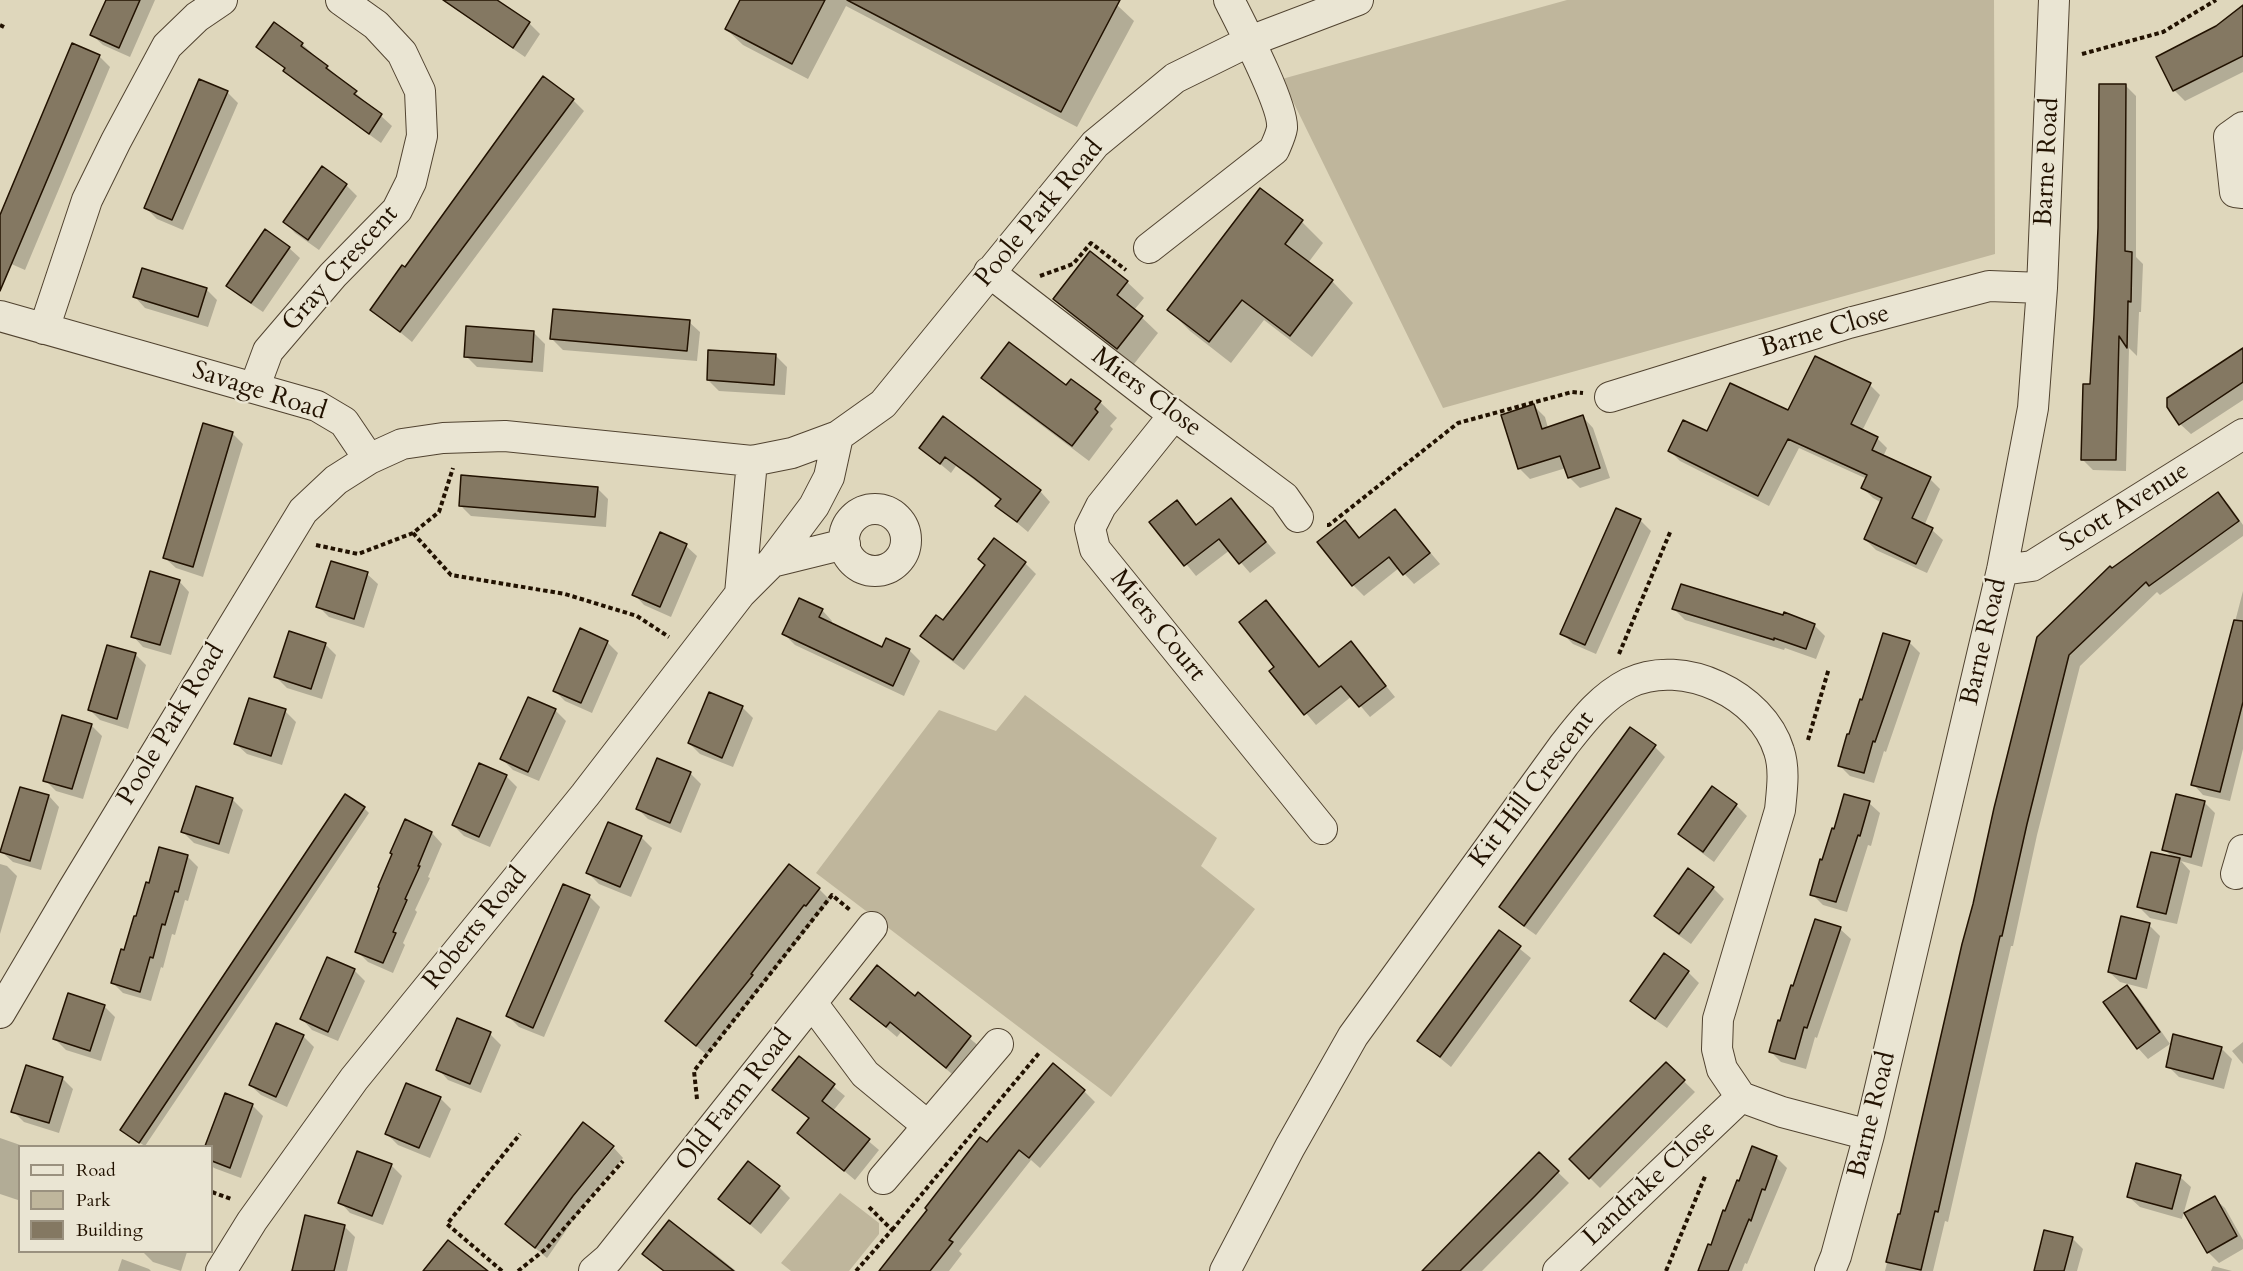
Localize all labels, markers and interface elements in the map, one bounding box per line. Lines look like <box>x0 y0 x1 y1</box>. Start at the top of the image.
street label: Barne Road <box>2029 97 2067 227</box>
street label: Poole Park Road <box>969 134 1111 294</box>
street label: Gray Crescent <box>276 200 406 338</box>
street label: Barne Close <box>1757 299 1893 365</box>
street label: Miers Close <box>1085 341 1207 445</box>
street label: Savage Road <box>188 356 330 428</box>
street label: Scott Avenue <box>2055 456 2195 560</box>
street label: Miers Court <box>1103 564 1211 688</box>
street label: Barne Road <box>1955 576 2015 708</box>
street label: Poole Park Road <box>111 639 233 811</box>
street label: Kit Hill Crescent <box>1464 706 1602 874</box>
street label: Roberts Road <box>417 862 535 996</box>
street label: Old Farm Road <box>670 1024 800 1178</box>
street label: Barne Road <box>1842 1049 1904 1181</box>
street label: Landrake Close <box>1577 1115 1723 1253</box>
legend <box>18 1145 213 1253</box>
text: Road <box>76 1158 116 1183</box>
text: Park <box>76 1188 111 1213</box>
text: Building <box>76 1218 143 1243</box>

